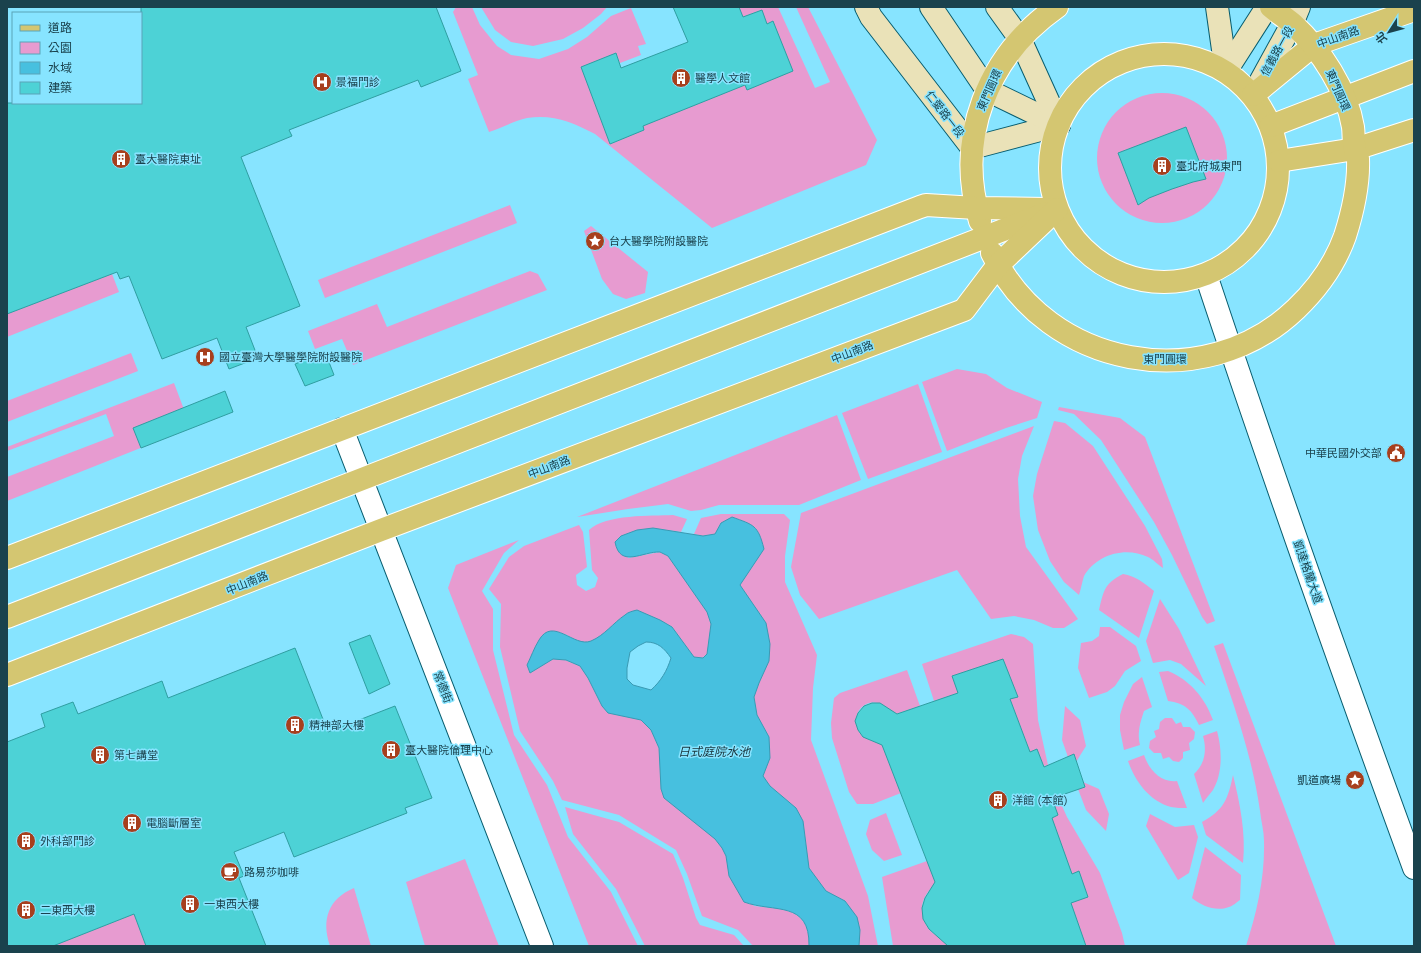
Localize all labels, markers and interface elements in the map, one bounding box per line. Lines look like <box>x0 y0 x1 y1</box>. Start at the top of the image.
legend <box>12 12 142 104</box>
north arrow <box>1369 12 1409 52</box>
text: 道路 <box>48 21 72 35</box>
street label: 信義路一段 <box>1258 24 1296 78</box>
street label: 中山南路 <box>1315 24 1361 51</box>
text: 北 <box>1373 29 1390 46</box>
text: 公園 <box>48 41 72 55</box>
text: 水域 <box>48 61 72 75</box>
building icon: 醫學人文館 <box>670 67 692 89</box>
street label: 東門圓環 <box>975 67 1004 113</box>
street label: 東門圓環 <box>1323 67 1352 113</box>
hospital icon: 景福門診 <box>311 71 333 93</box>
place label: 醫學人文館 <box>695 72 750 85</box>
place label: 景福門診 <box>336 76 380 89</box>
text: 建築 <box>48 81 72 95</box>
street label: 仁愛路一段 <box>923 89 967 140</box>
building icon: 臺大醫院東址 <box>110 148 132 170</box>
place label: 臺大醫院東址 <box>135 153 201 166</box>
building icon: 臺北府城東門 <box>1151 155 1173 177</box>
place label: 臺北府城東門 <box>1176 160 1242 173</box>
place icon: 台大醫學院附設醫院 <box>584 230 606 252</box>
place label: 台大醫學院附設醫院 <box>609 235 708 248</box>
street label: 中山南路 <box>829 339 875 366</box>
hospital icon: 國立臺灣大學醫學院附設醫院 <box>194 346 216 368</box>
place label: 國立臺灣大學醫學院附設醫院 <box>219 351 362 364</box>
street label: 東門圓環 <box>1143 353 1187 366</box>
public building icon: 中華民國外交部 <box>1385 442 1407 464</box>
place label: 中華民國外交部 <box>1305 447 1382 460</box>
street label: 中山南路 <box>526 454 572 481</box>
street label: 凱達格蘭大道 <box>1291 539 1324 605</box>
street label: 中山南路 <box>224 569 270 598</box>
street label: 常德街 <box>431 669 455 705</box>
building icon: 精神部大樓 <box>284 714 306 736</box>
place label: 精神部大樓 <box>309 719 364 732</box>
building icon: 臺大醫院倫理中心 <box>380 739 402 761</box>
building icon: 第七講堂 <box>89 744 111 766</box>
place label: 臺大醫院倫理中心 <box>405 744 493 757</box>
water label: 日式庭院水池 <box>678 745 752 759</box>
place label: 第七講堂 <box>114 749 158 762</box>
place icon: 凱道廣場 <box>1344 769 1366 791</box>
place label: 凱道廣場 <box>1297 774 1341 787</box>
building icon: 洋館 (本館) <box>987 789 1009 811</box>
place label: 洋館 (本館) <box>1012 794 1068 807</box>
building icon: 電腦斷層室 <box>121 812 143 834</box>
place label: 電腦斷層室 <box>146 817 201 830</box>
building icon: 外科部門診 <box>15 830 37 852</box>
place label: 外科部門診 <box>40 835 95 848</box>
cafe icon: 路易莎咖啡 <box>219 861 241 883</box>
place label: 路易莎咖啡 <box>244 866 299 879</box>
building icon: 一東西大樓 <box>179 893 201 915</box>
place label: 一東西大樓 <box>204 898 259 911</box>
building icon: 二東西大樓 <box>15 899 37 921</box>
place label: 二東西大樓 <box>40 904 95 917</box>

